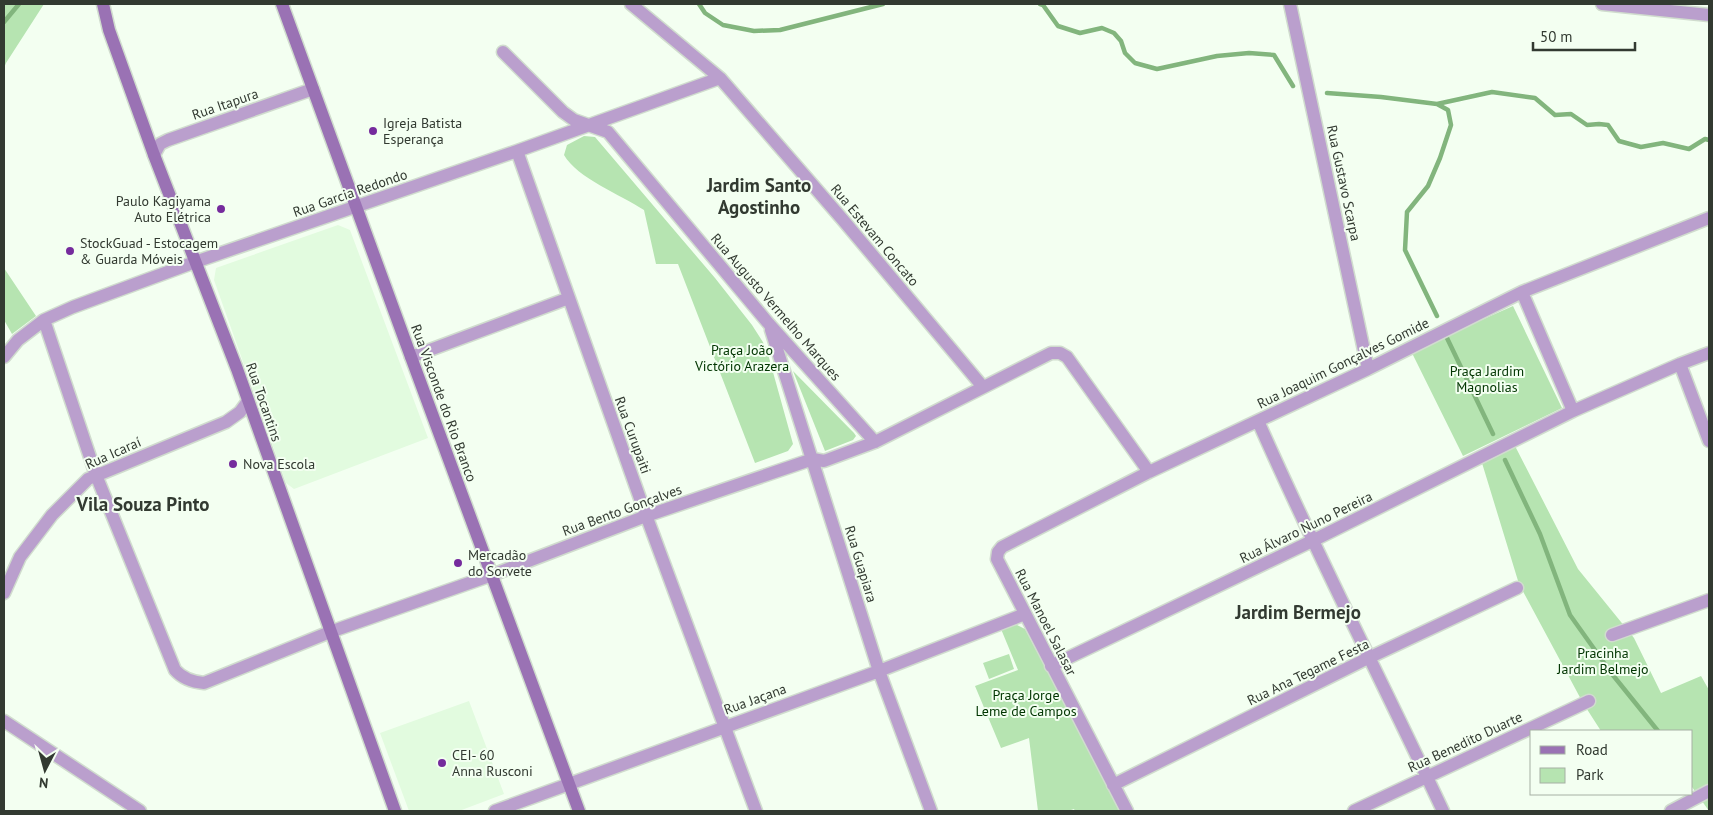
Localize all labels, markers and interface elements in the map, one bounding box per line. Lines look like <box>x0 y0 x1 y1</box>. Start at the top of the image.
scale bar <box>1533 20 1636 52</box>
text: 50 m <box>1540 27 1573 46</box>
street label: Rua Itapura <box>189 84 261 124</box>
place label: Igreja Batista Esperança <box>383 114 462 148</box>
street label: Rua Gustavo Scarpa <box>1323 123 1365 243</box>
marker: Igreja Batista Esperança <box>367 125 379 137</box>
street label: Rua Garcia Redondo <box>290 165 410 221</box>
district label: Jardim Santo Agostinho <box>706 173 811 219</box>
street label: Rua Estevam Concato <box>827 180 923 290</box>
place label: Paulo Kagiyama Auto Elétrica <box>116 192 211 226</box>
marker: Paulo Kagiyama Auto Elétrica <box>215 203 227 215</box>
street label: Rua Augusto Vermelho Marques <box>707 230 845 384</box>
place label: StockGuad - Estocagem & Guarda Móveis <box>80 234 218 268</box>
marker: StockGuad - Estocagem & Guarda Móveis <box>64 245 76 257</box>
street label: Rua Joaquim Gonçalves Gomide <box>1254 313 1432 413</box>
street label: Rua Visconde do Rio Branco <box>407 322 481 484</box>
park label: Praça João Victório Arazera <box>694 341 789 375</box>
street label: Rua Tocantins <box>242 360 286 444</box>
park label: Praça Jardim Magnolias <box>1450 362 1524 396</box>
street label: Rua Curupaiti <box>611 394 655 476</box>
street label: Rua Icaraí <box>82 433 144 473</box>
place label: Nova Escola <box>243 455 315 473</box>
marker: Nova Escola <box>227 458 239 470</box>
street label: Rua Bento Gonçalves <box>560 480 684 540</box>
street label: Rua Álvaro Nuno Pereira <box>1237 487 1375 567</box>
district label: Vila Souza Pinto <box>76 492 209 516</box>
street label: Rua Guapiara <box>841 523 881 605</box>
place label: Mercadão do Sorvete <box>468 546 532 580</box>
marker: Mercadão do Sorvete <box>452 557 464 569</box>
street label: Rua Manoel Salasar <box>1011 566 1081 679</box>
district label: Jardim Bermejo <box>1234 600 1361 624</box>
street label: Rua Ana Tegame Festa <box>1244 635 1372 709</box>
park label: Pracinha Jardim Belmejo <box>1556 644 1649 678</box>
street label: Rua Jaçana <box>721 679 789 719</box>
park label: Praça Jorge Leme de Campos <box>975 686 1077 720</box>
street label: Rua Benedito Duarte <box>1405 708 1525 776</box>
legend <box>1530 730 1693 795</box>
text: Road <box>1576 740 1608 759</box>
north arrow <box>20 745 70 795</box>
place label: CEI- 60 Anna Rusconi <box>452 746 533 780</box>
marker: CEI- 60 Anna Rusconi <box>436 757 448 769</box>
text: Park <box>1576 765 1604 784</box>
text: N <box>38 773 49 792</box>

